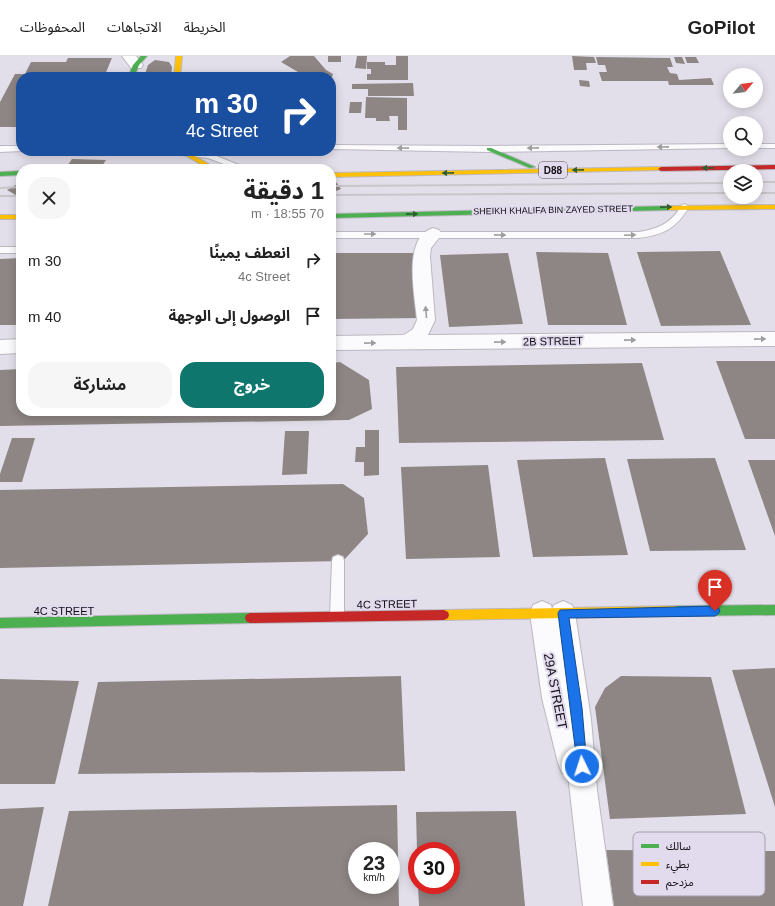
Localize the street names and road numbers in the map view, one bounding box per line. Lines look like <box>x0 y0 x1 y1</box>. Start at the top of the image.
road number: D88 <box>539 162 567 178</box>
street label: SHEIKH KHALIFA BIN ZAYED STREET <box>473 204 634 216</box>
street label: 2B STREET <box>523 334 583 348</box>
street label: 4C STREET <box>357 597 418 611</box>
street label: 4C STREET <box>34 605 95 617</box>
street label: 29A STREET <box>541 652 570 731</box>

